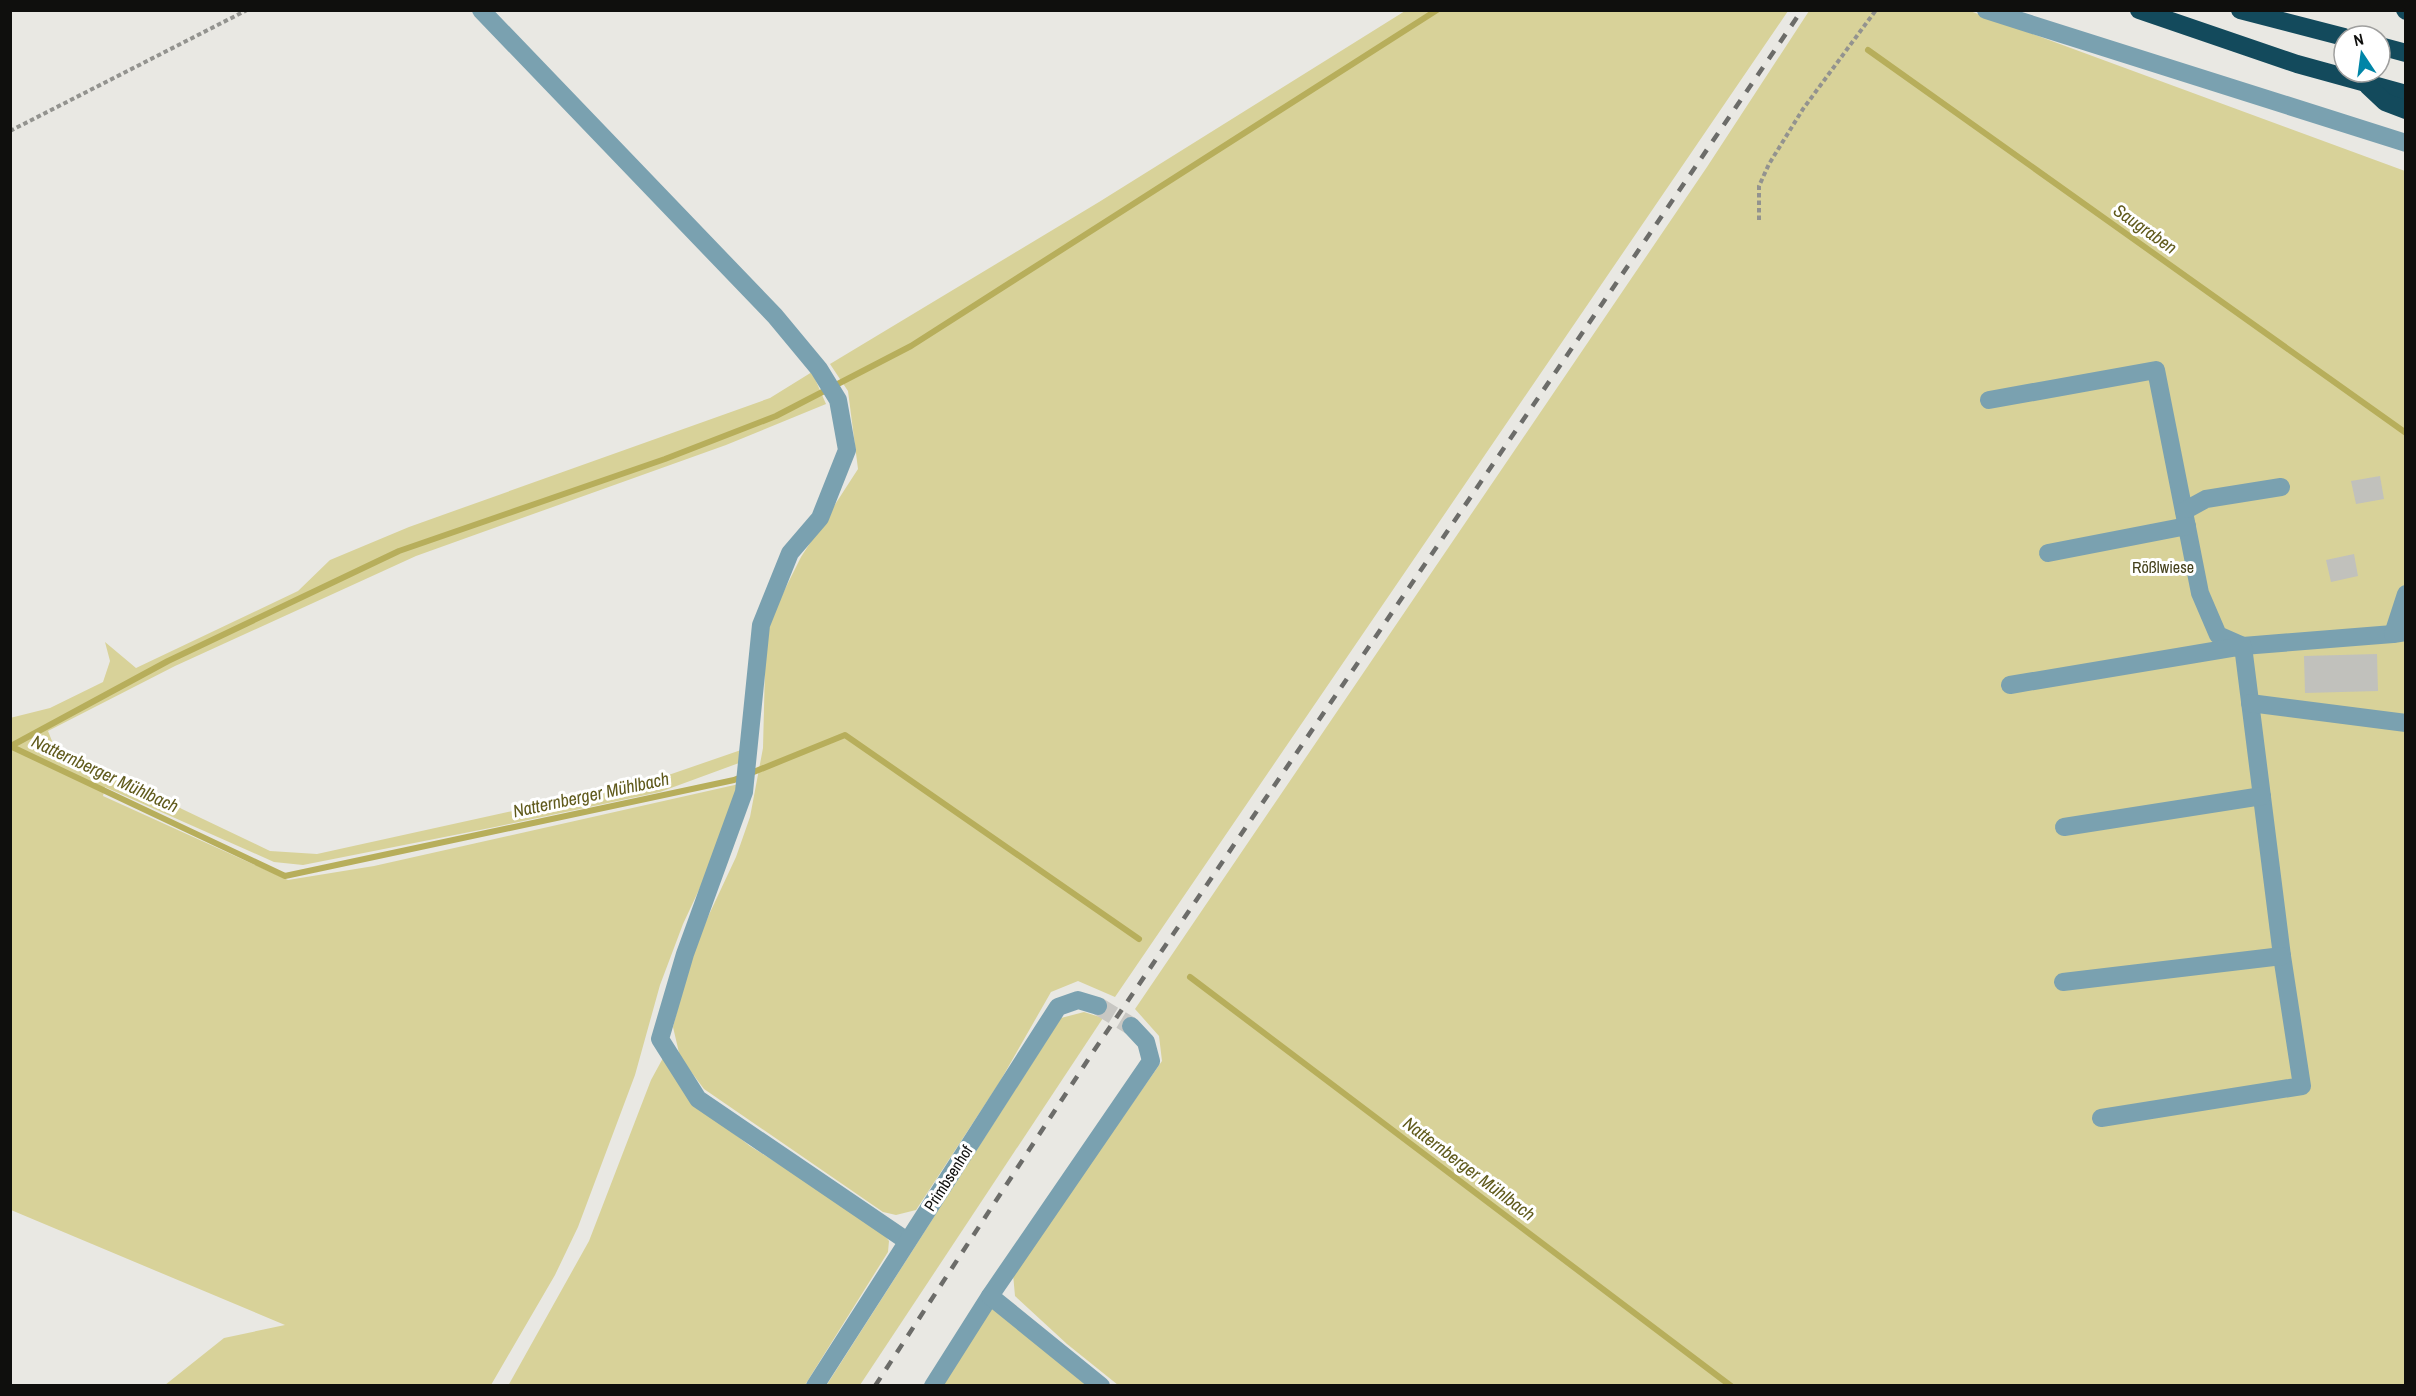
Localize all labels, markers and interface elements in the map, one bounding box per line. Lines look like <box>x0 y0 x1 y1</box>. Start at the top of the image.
north arrow <box>2332 24 2392 84</box>
text: N <box>2352 28 2366 51</box>
water label: Saugraben <box>2109 198 2182 260</box>
park label: Rößlwiese <box>2132 556 2194 578</box>
water label: Natternberger Mühlbach <box>28 729 183 819</box>
water label: Natternberger Mühlbach <box>510 766 671 823</box>
water label: Natternberger Mühlbach <box>1398 1111 1540 1226</box>
street label: Primbsenhof <box>919 1141 978 1215</box>

